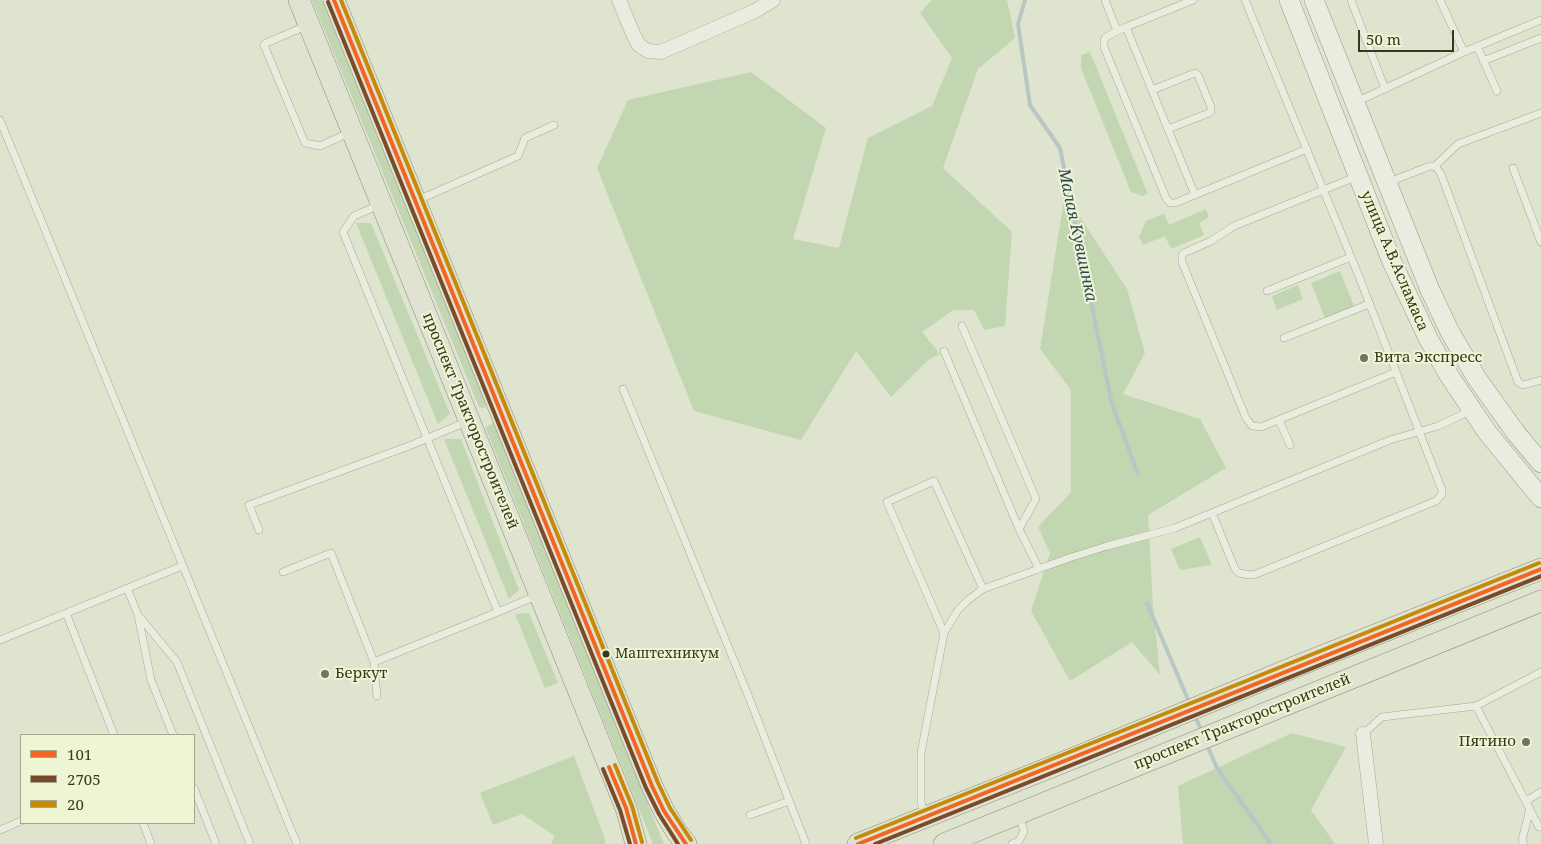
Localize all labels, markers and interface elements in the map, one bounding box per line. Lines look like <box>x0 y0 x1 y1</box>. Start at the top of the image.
scale bar <box>1361 20 1457 52</box>
text: 50 m <box>1366 29 1401 49</box>
water label: Малая Кувшинка <box>1053 166 1101 304</box>
street label: улица А.В.Асламаса <box>1356 188 1432 334</box>
street label: проспект Тракторостроителей <box>418 310 522 532</box>
place label: Вита Экспресс <box>1374 349 1482 367</box>
marker: Вита Экспресс <box>1358 352 1370 364</box>
place label: Маштехникум <box>615 646 719 662</box>
marker: Маштехникум <box>601 649 611 659</box>
place label: Беркут <box>335 665 387 683</box>
marker: Беркут <box>319 668 331 680</box>
street label: проспект Тракторостроителей <box>1131 670 1353 774</box>
place label: Пятино <box>1459 733 1516 751</box>
legend <box>20 734 195 824</box>
marker: Пятино <box>1520 736 1532 748</box>
text: 101 <box>67 744 92 764</box>
text: 2705 <box>67 769 101 789</box>
text: 20 <box>67 794 84 814</box>

